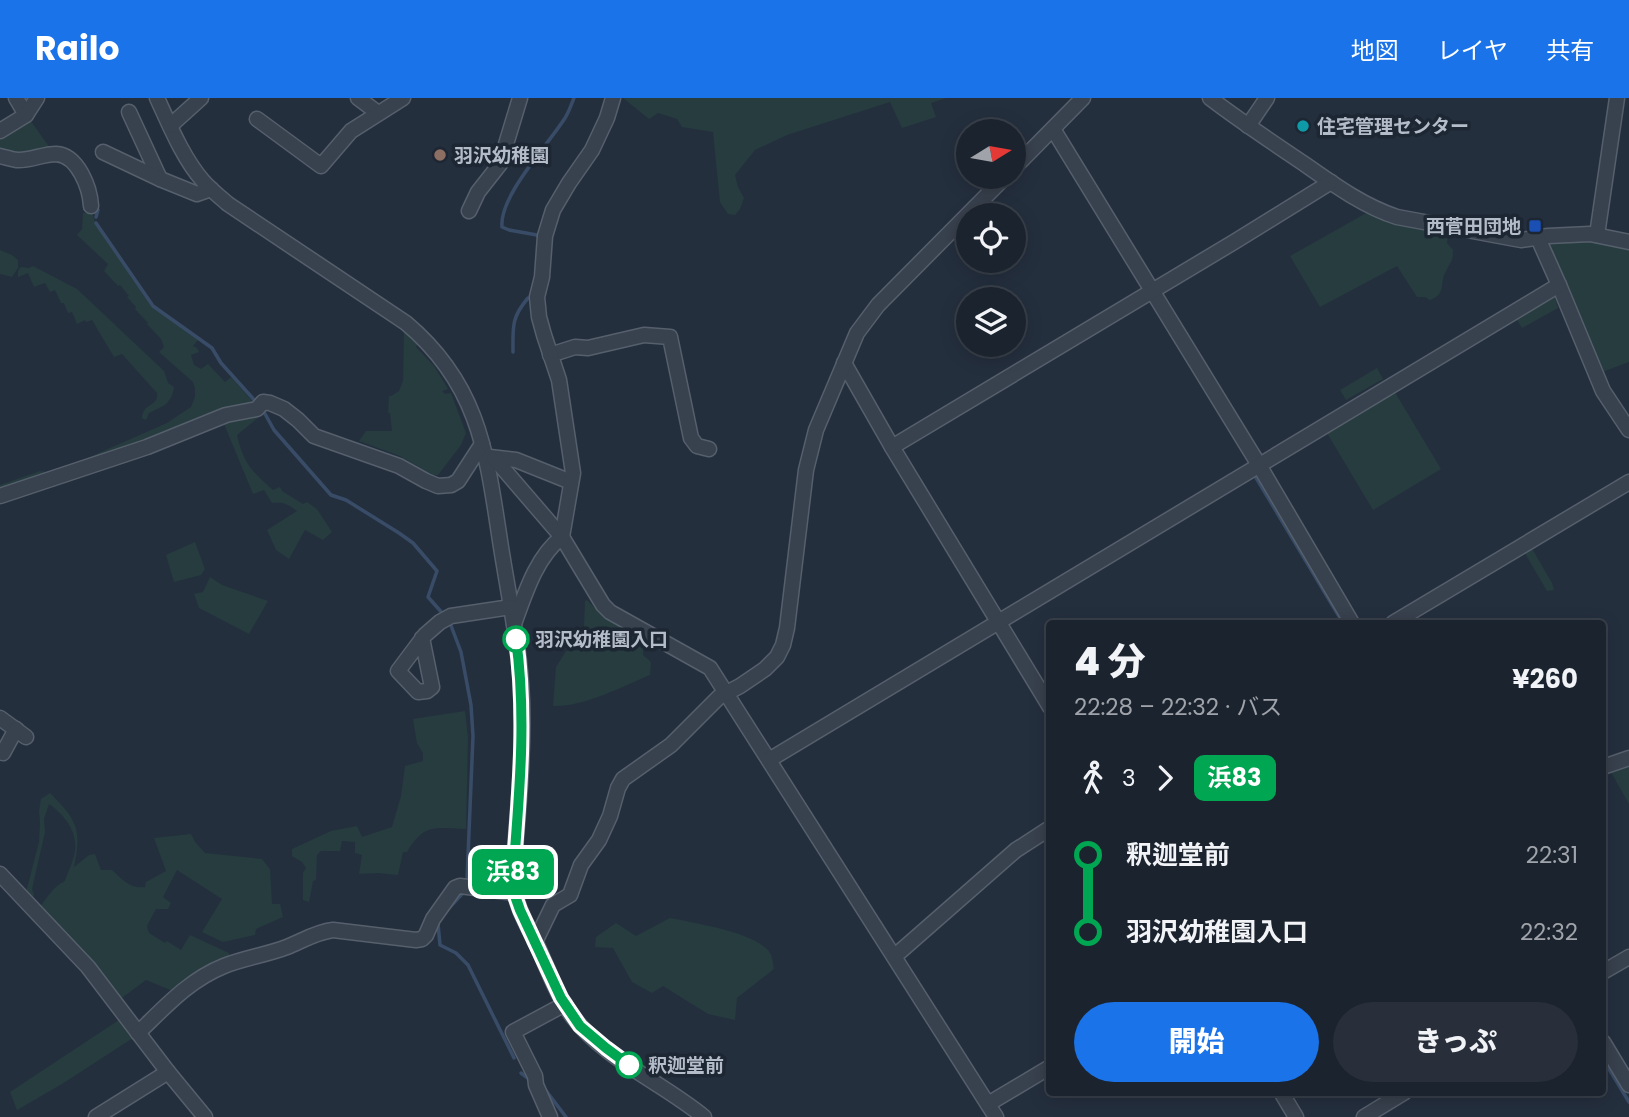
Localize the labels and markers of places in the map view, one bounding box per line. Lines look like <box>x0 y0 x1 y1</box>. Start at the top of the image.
place label: 住宅管理センター <box>1317 113 1469 140</box>
marker: 住宅管理センター <box>1295 118 1311 134</box>
place label: 羽沢幼稚園 <box>454 142 549 169</box>
marker: 羽沢幼稚園 <box>432 147 448 163</box>
place label: 西菅田団地 <box>1426 213 1521 240</box>
marker: 西菅田団地 <box>1527 218 1543 234</box>
marker: 羽沢幼稚園入口 <box>503 626 529 652</box>
place label: 羽沢幼稚園入口 <box>535 626 668 653</box>
marker: 釈迦堂前 <box>616 1052 642 1078</box>
place label: 釈迦堂前 <box>648 1052 724 1079</box>

